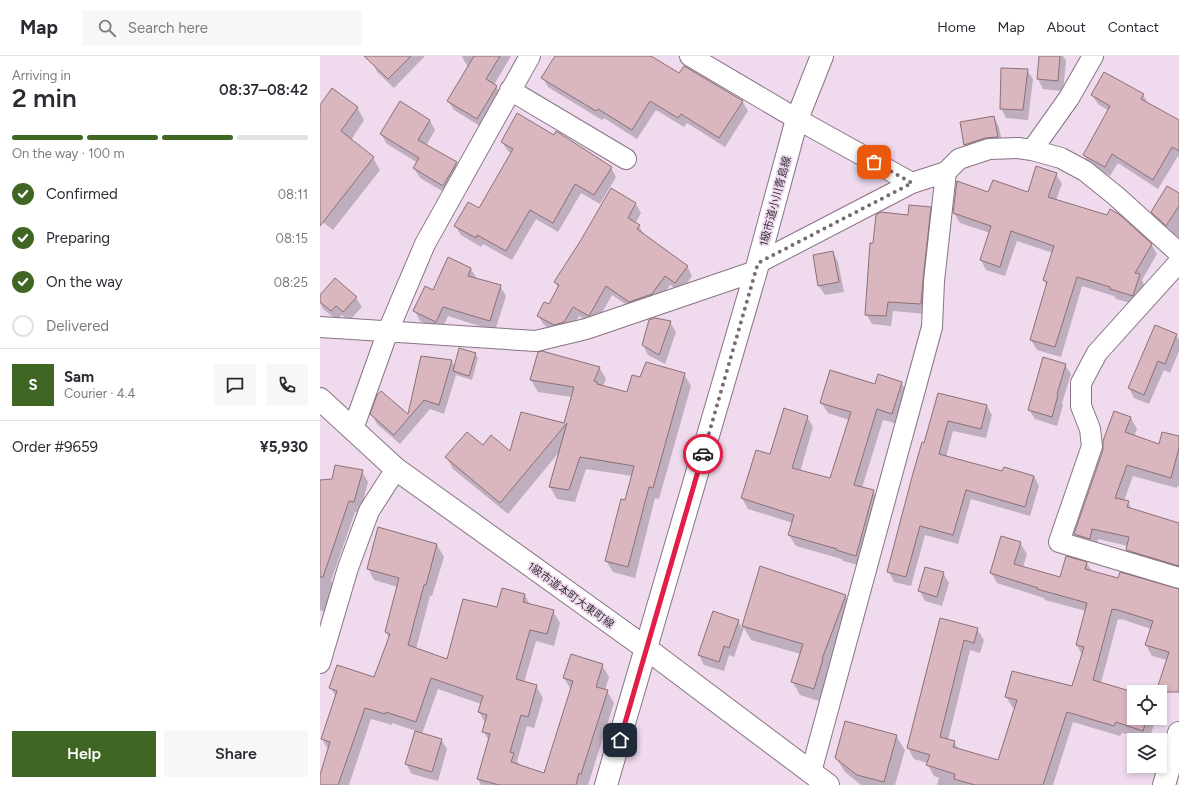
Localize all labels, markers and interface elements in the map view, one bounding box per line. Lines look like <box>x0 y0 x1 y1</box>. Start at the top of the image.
search box <box>82 10 362 46</box>
text: Map <box>20 16 58 39</box>
icon: search <box>96 17 118 39</box>
text: Search here <box>128 19 208 37</box>
text: Home <box>937 19 976 36</box>
text: Map <box>998 19 1025 36</box>
text: About <box>1047 19 1086 36</box>
text: Contact <box>1108 19 1159 36</box>
text: Arriving in <box>12 68 71 83</box>
text: 08:37–08:42 <box>219 81 308 99</box>
text: 2 min <box>12 82 77 114</box>
pin <box>857 145 891 179</box>
text: On the way · 100 m <box>12 146 124 161</box>
icon: bag <box>863 151 885 173</box>
street label: 1級市道小川青島線 <box>757 155 794 248</box>
icon: check <box>12 183 34 205</box>
text: Confirmed <box>46 185 118 203</box>
text: 08:11 <box>278 187 308 202</box>
icon: check <box>12 227 34 249</box>
text: Preparing <box>46 229 110 247</box>
text: 08:15 <box>276 231 308 246</box>
icon: check <box>12 271 34 293</box>
text: On the way <box>46 273 123 291</box>
text: 08:25 <box>274 275 308 290</box>
text: Delivered <box>46 317 109 335</box>
button: chat <box>214 364 256 406</box>
button: phone <box>266 364 308 406</box>
text: Sam <box>64 368 94 386</box>
text: S <box>28 376 38 394</box>
text: Courier · 4.4 <box>64 386 136 401</box>
courier <box>683 434 723 474</box>
text: Order #9659 <box>12 438 98 456</box>
text: ¥5,930 <box>260 438 308 456</box>
icon: car <box>692 443 714 465</box>
street label: 1級市道本町大東町線 <box>525 560 616 631</box>
map controls <box>1127 685 1167 773</box>
button: locate <box>1127 685 1167 725</box>
pin <box>603 723 637 757</box>
icon: home <box>609 729 631 751</box>
button: Help <box>12 731 156 777</box>
button: Share <box>164 731 308 777</box>
button: layers <box>1127 733 1167 773</box>

